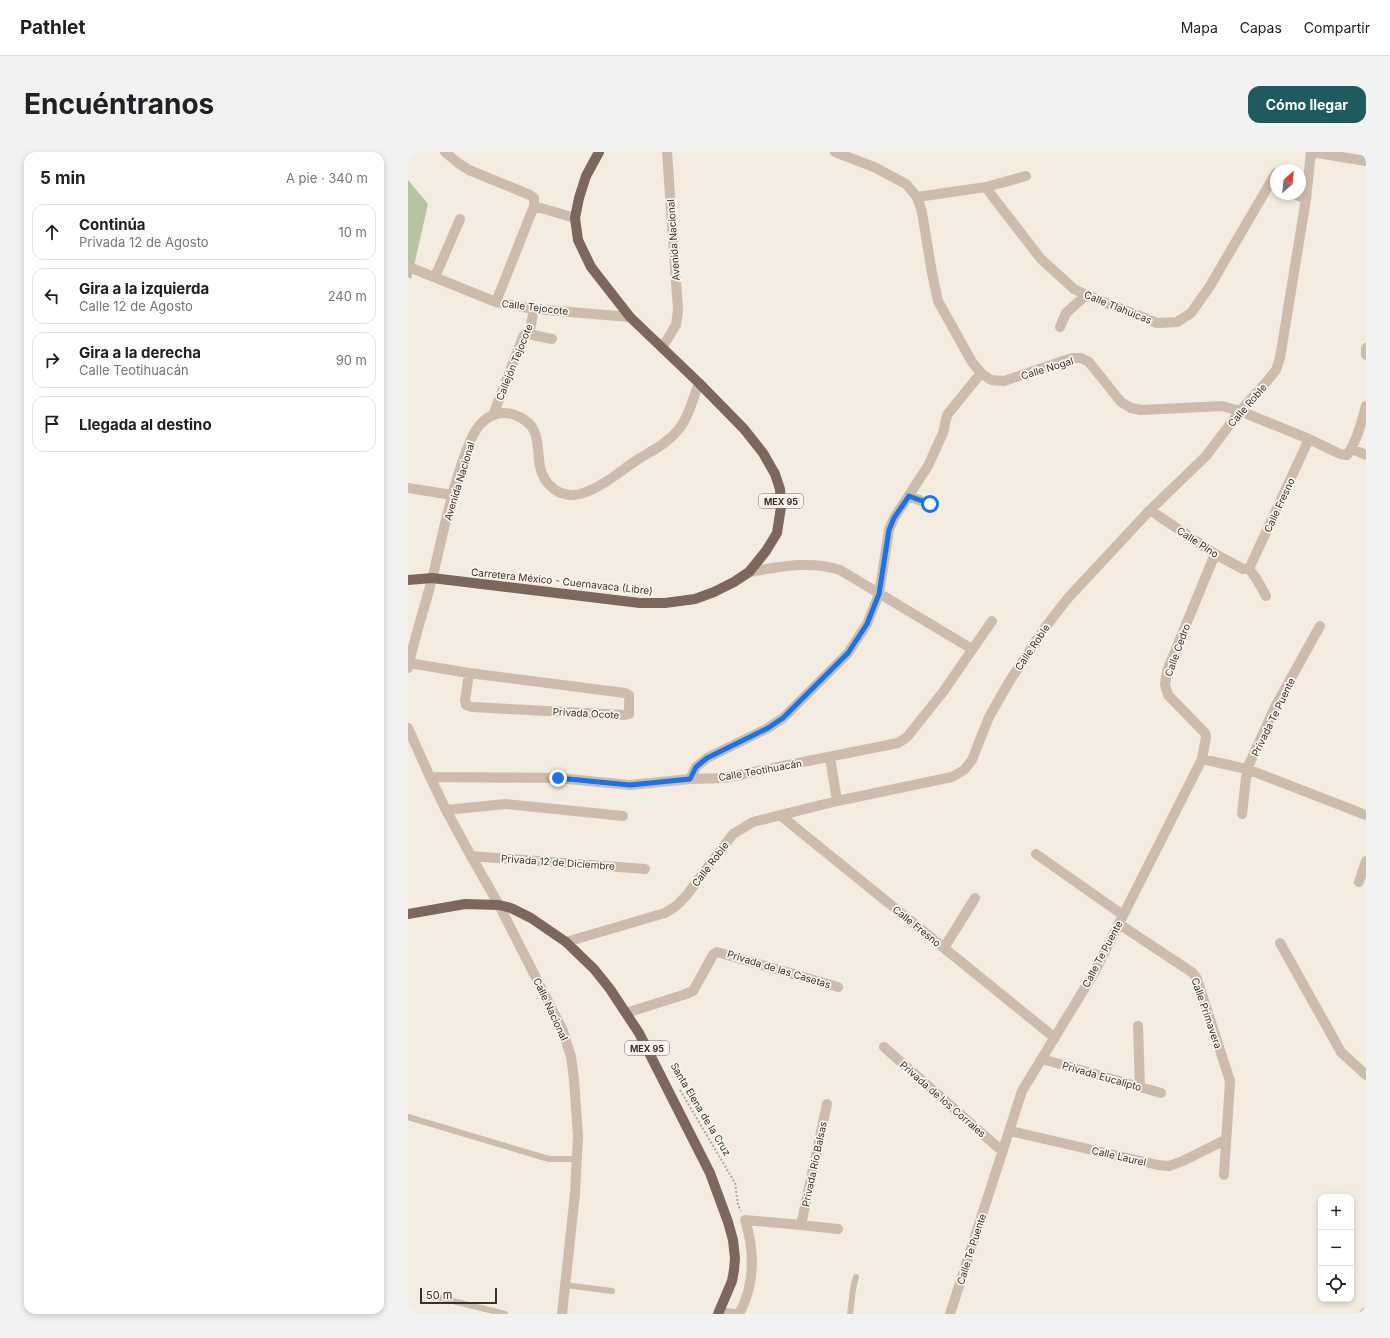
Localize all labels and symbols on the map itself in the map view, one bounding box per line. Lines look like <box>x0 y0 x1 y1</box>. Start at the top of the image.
north arrow <box>1270 164 1306 200</box>
street label: Avenida Nacional <box>664 199 682 281</box>
street label: Calle Tlahuicas <box>1082 288 1154 326</box>
street label: Calle Tejocote <box>501 297 569 317</box>
street label: Callejón Tejocote <box>493 322 535 402</box>
street label: Calle Nogal <box>1019 354 1075 382</box>
street label: Calle Roble <box>1225 381 1269 429</box>
street label: Avenida Nacional <box>441 440 477 522</box>
street label: Calle Fresno <box>1261 476 1297 534</box>
road number: MEX 95 <box>759 494 803 508</box>
route start <box>921 495 939 513</box>
street label: Calle Pino <box>1175 524 1221 560</box>
street label: Carretera México - Cuernavaca (Libre) <box>471 565 653 597</box>
street label: Calle Roble <box>1012 622 1052 672</box>
street label: Calle Cedro <box>1162 622 1192 678</box>
street label: Privada Te Puente <box>1249 676 1297 758</box>
street label: Privada Ocote <box>552 705 620 721</box>
street label: Calle Teotihuacán <box>717 757 803 783</box>
route end <box>549 769 567 787</box>
street label: Calle Roble <box>689 839 731 889</box>
street label: Privada 12 de Diciembre <box>501 852 616 872</box>
street label: Calle Fresno <box>890 903 944 949</box>
street label: Calle Te Puente <box>1079 918 1125 989</box>
street label: Privada de las Casetas <box>726 948 832 990</box>
street label: Calle Nacional <box>531 976 571 1042</box>
street label: Calle Primavera <box>1189 976 1225 1050</box>
road number: MEX 95 <box>625 1041 669 1055</box>
street label: Privada de los Corrales <box>898 1058 988 1140</box>
street label: Privada Eucalipto <box>1061 1059 1143 1093</box>
street label: Santa Elena de la Cruz <box>668 1060 734 1158</box>
street label: Privada Río Balsas <box>799 1120 829 1208</box>
street label: Calle Laurel <box>1091 1144 1147 1168</box>
street label: Calle Te Puente <box>954 1212 988 1286</box>
scale bar <box>420 1286 497 1305</box>

